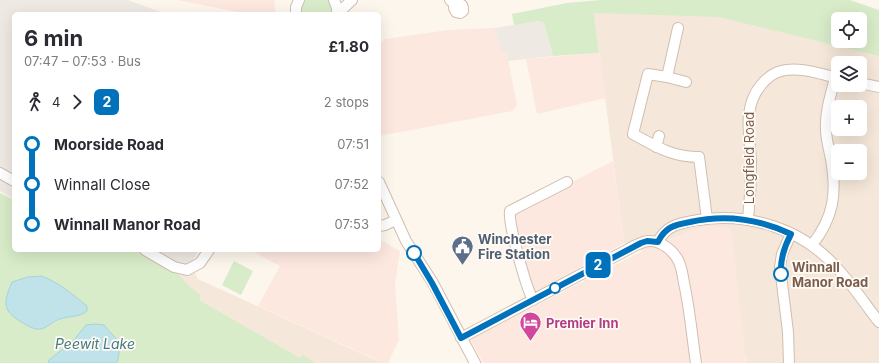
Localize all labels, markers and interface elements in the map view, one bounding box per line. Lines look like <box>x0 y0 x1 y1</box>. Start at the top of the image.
map controls <box>831 12 867 180</box>
button: locate <box>831 12 867 48</box>
text: 6 min <box>24 25 83 51</box>
text: £1.80 <box>328 37 369 56</box>
text: 07:47 – 07:53 · Bus <box>24 53 141 69</box>
button: layers <box>831 56 867 92</box>
icon: walk <box>24 91 46 113</box>
icon: forward <box>66 91 88 113</box>
text: 2 <box>102 93 111 110</box>
text: 4 <box>52 94 60 110</box>
text: 2 stops <box>324 94 369 110</box>
button: + <box>831 100 867 136</box>
street label: Longfield Road <box>741 112 757 204</box>
text: Moorside Road <box>54 135 164 154</box>
text: 07:51 <box>337 136 369 152</box>
button: − <box>831 144 867 180</box>
text: Winnall Close <box>54 175 150 194</box>
text: 07:52 <box>335 176 369 192</box>
text: Winnall Manor Road <box>54 215 201 234</box>
text: 07:53 <box>334 216 369 232</box>
place label: Winchester Fire Station <box>478 231 552 262</box>
public building icon: Winchester Fire Station <box>450 233 476 266</box>
unlabelled marker <box>406 245 422 261</box>
line badge: 2 <box>585 252 611 278</box>
text: 2 <box>594 256 602 273</box>
place label: Winnall Manor Road <box>792 259 868 290</box>
marker: Winnall Manor Road <box>773 266 789 282</box>
unlabelled marker <box>549 282 561 294</box>
hotel icon: Premier Inn <box>517 310 543 343</box>
place label: Premier Inn <box>546 315 618 331</box>
water label: Peewit Lake <box>55 335 135 352</box>

